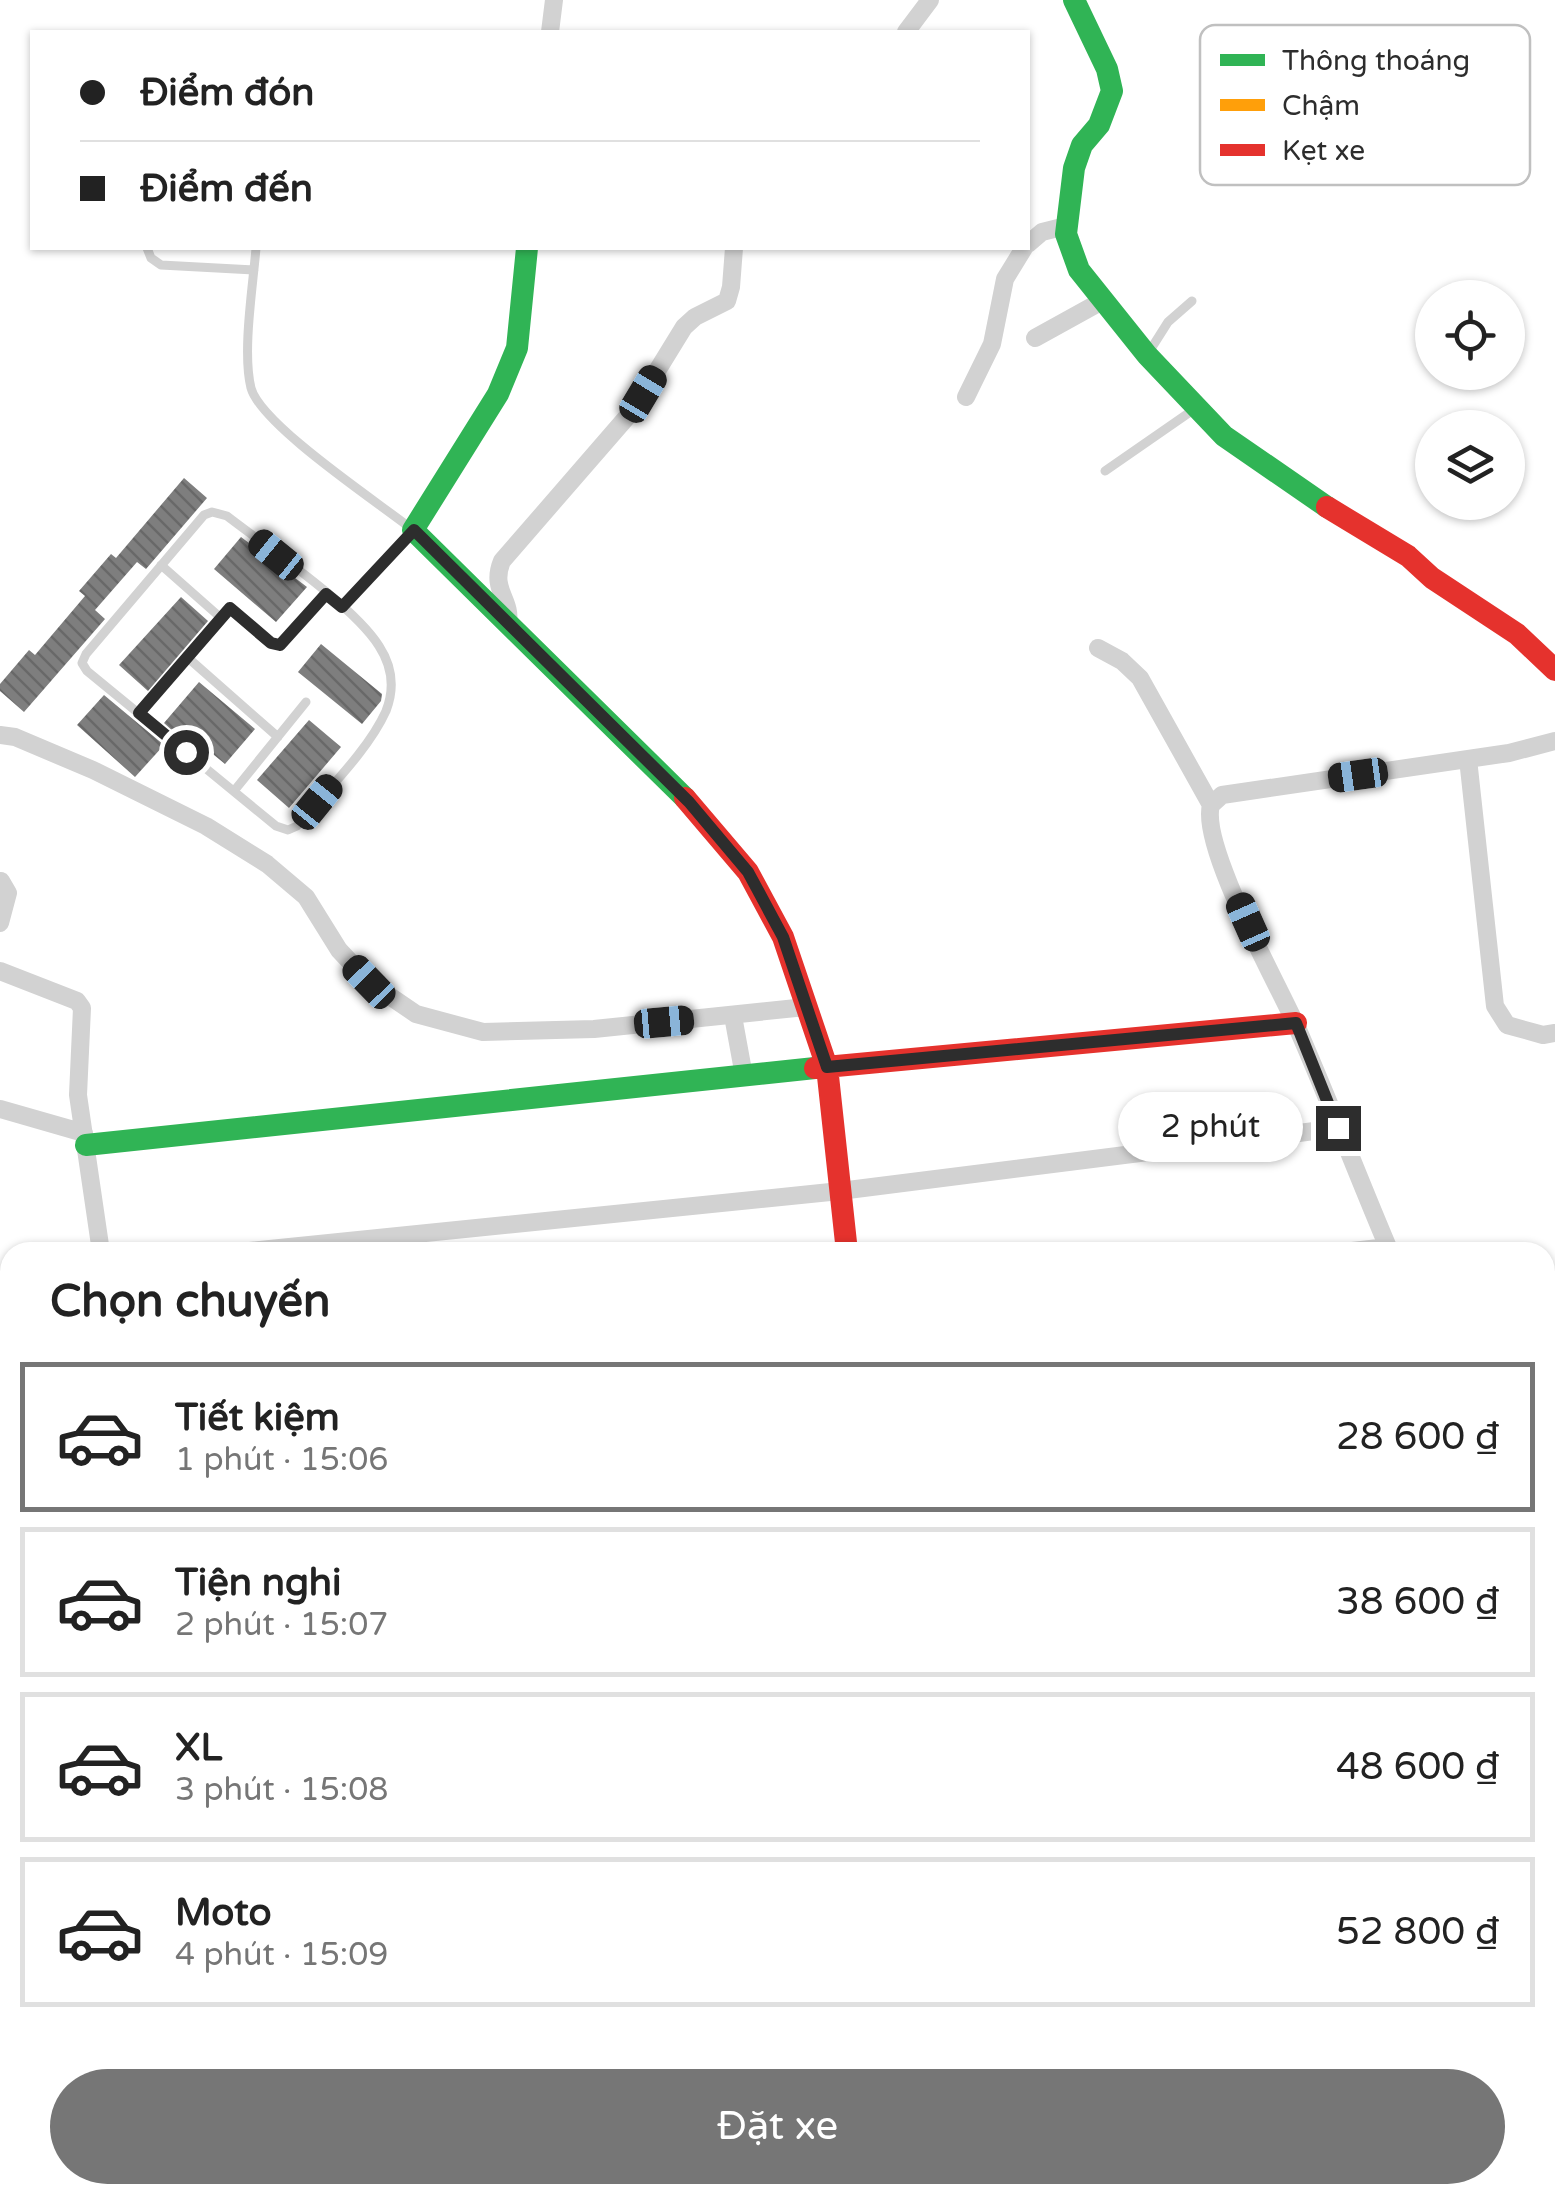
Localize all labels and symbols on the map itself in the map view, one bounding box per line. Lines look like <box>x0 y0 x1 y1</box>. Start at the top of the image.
legend <box>1200 25 1530 185</box>
text: Thông thoáng <box>1282 44 1470 78</box>
text: Chậm <box>1282 89 1360 123</box>
text: Kẹt xe <box>1282 134 1365 168</box>
car <box>615 361 671 427</box>
car <box>243 524 309 586</box>
route start <box>164 730 209 775</box>
car <box>1326 756 1390 794</box>
car <box>286 769 348 835</box>
car <box>1222 888 1274 956</box>
car <box>337 950 401 1014</box>
car <box>633 1004 695 1040</box>
callout: 2 phút <box>1118 1093 1303 1163</box>
route end <box>1316 1106 1361 1151</box>

